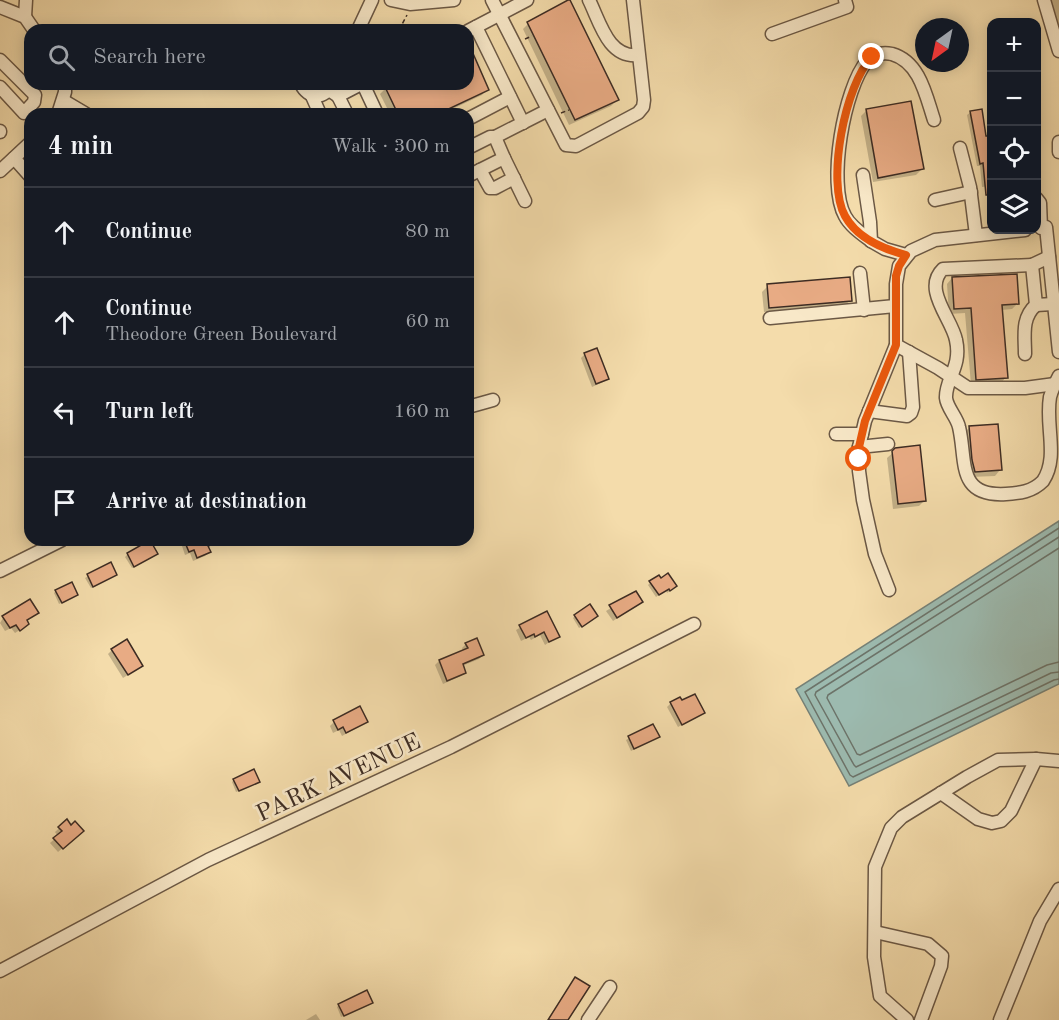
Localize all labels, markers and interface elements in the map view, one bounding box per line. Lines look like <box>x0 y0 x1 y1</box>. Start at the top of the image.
north arrow <box>915 18 969 72</box>
map controls <box>987 18 1041 234</box>
button: + <box>987 18 1041 72</box>
search box <box>24 24 474 90</box>
icon: search <box>45 41 78 74</box>
route end <box>858 43 884 69</box>
text: Search here <box>93 46 206 68</box>
button: − <box>987 72 1041 126</box>
button: locate <box>987 126 1041 180</box>
text: 4 min <box>48 134 113 160</box>
text: Walk · 300 m <box>331 137 450 157</box>
button: layers <box>987 180 1041 234</box>
icon: ahead <box>48 216 81 249</box>
text: Continue <box>105 221 192 243</box>
text: 80 m <box>405 222 450 242</box>
text: Continue <box>105 298 192 320</box>
icon: ahead <box>48 306 81 339</box>
text: 60 m <box>405 312 450 332</box>
text: Theodore Green Boulevard <box>105 325 338 345</box>
icon: left <box>48 396 81 429</box>
text: Turn left <box>105 401 194 423</box>
text: 160 m <box>394 402 450 422</box>
route start <box>845 445 871 471</box>
icon: arrive <box>48 486 81 519</box>
text: Arrive at destination <box>105 491 307 513</box>
street label: PARK AVENUE <box>253 730 425 827</box>

